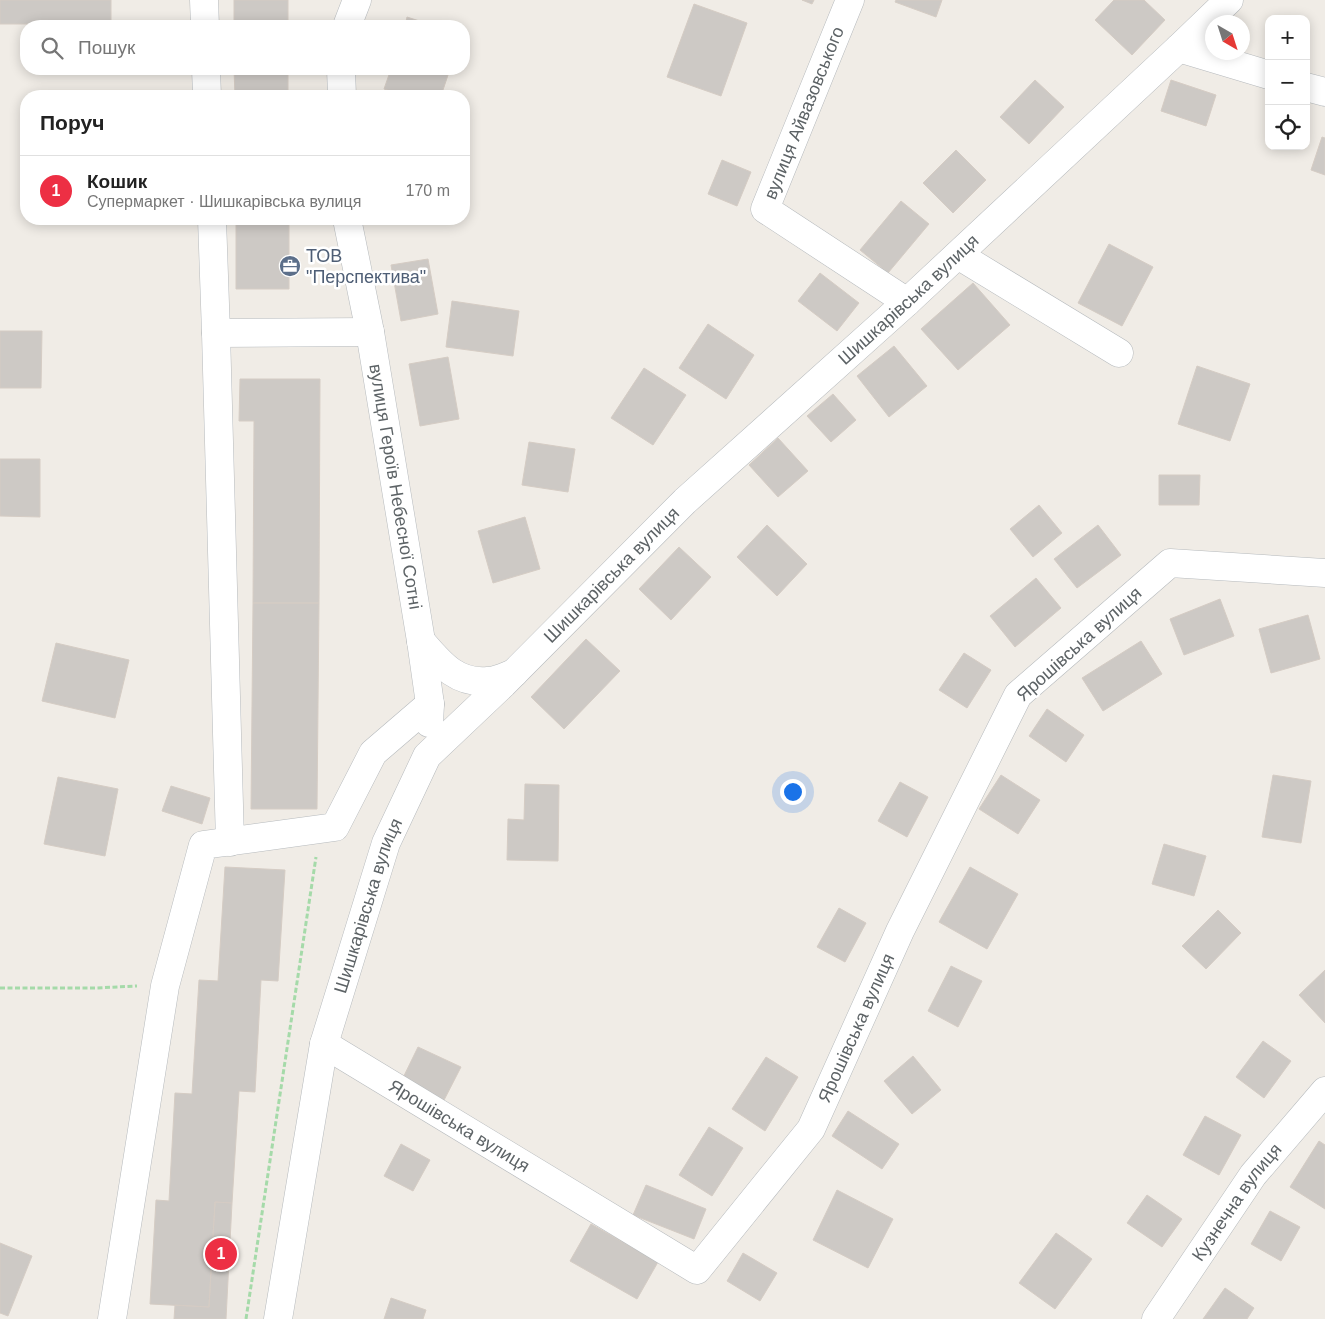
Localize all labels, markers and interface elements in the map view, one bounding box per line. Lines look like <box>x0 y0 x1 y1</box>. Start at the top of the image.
north arrow <box>1205 15 1250 60</box>
map controls <box>1265 15 1310 150</box>
button: + <box>1265 15 1310 60</box>
search box <box>20 20 470 75</box>
street label: вулиця Айвазовського <box>760 24 848 202</box>
icon: search <box>38 34 66 62</box>
text: Пошук <box>78 37 135 58</box>
button: − <box>1265 60 1310 105</box>
button: locate <box>1265 105 1310 150</box>
text: Поруч <box>40 111 104 134</box>
text: Кошик <box>87 171 147 192</box>
text: 1 <box>52 182 60 199</box>
text: 170 m <box>406 182 450 199</box>
text: Супермаркет · Шишкарівська вулиця <box>87 193 361 210</box>
street label: Шишкарівська вулиця <box>834 230 983 369</box>
place label: ТОВ "Перспектива" <box>306 246 426 287</box>
office icon: ТОВ "Перспектива" <box>278 254 302 278</box>
street label: вулиця Героїв Небесної Сотні <box>365 362 426 611</box>
street label: Шишкарівська вулиця <box>540 503 683 647</box>
street label: Ярошівська вулиця <box>1013 583 1145 705</box>
your location <box>780 779 806 805</box>
street label: Шишкарівська вулиця <box>330 815 406 996</box>
street label: Ярошівська вулиця <box>814 951 898 1106</box>
street label: Ярошівська вулиця <box>385 1076 533 1176</box>
street label: Кузнечна вулиця <box>1188 1139 1286 1265</box>
pin: 1 <box>205 1235 237 1273</box>

